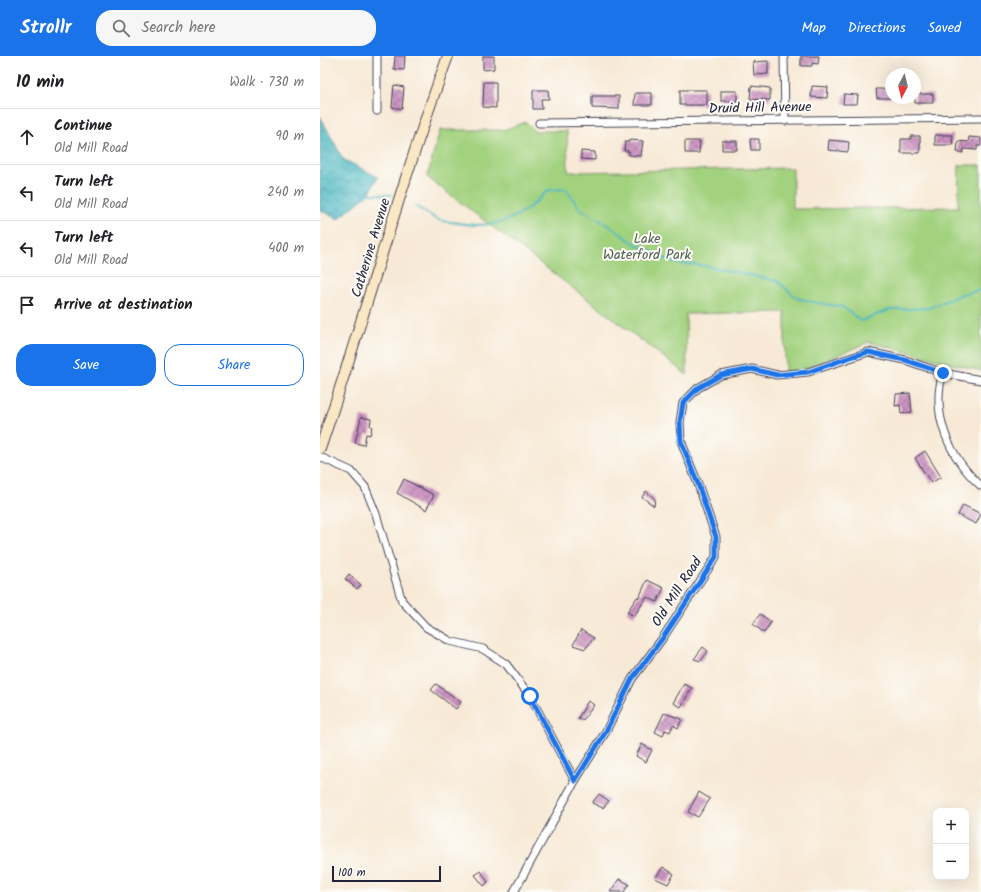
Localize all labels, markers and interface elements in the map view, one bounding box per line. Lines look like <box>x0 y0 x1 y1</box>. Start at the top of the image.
search box <box>96 10 376 46</box>
text: Strollr <box>20 13 72 43</box>
text: Search here <box>142 16 216 40</box>
icon: search <box>110 17 132 39</box>
text: Map <box>801 17 826 39</box>
text: Directions <box>848 17 906 39</box>
text: Saved <box>928 17 961 39</box>
north arrow <box>885 68 921 104</box>
text: 10 min <box>16 69 64 96</box>
text: Walk · 730 m <box>229 72 304 93</box>
street label: Druid Hill Avenue <box>708 96 812 120</box>
text: Continue <box>54 114 112 138</box>
icon: ahead <box>16 126 38 148</box>
text: 90 m <box>276 126 304 147</box>
text: Old Mill Road <box>54 138 128 159</box>
text: Turn left <box>54 170 114 194</box>
icon: left <box>16 182 38 204</box>
text: 240 m <box>267 182 304 203</box>
text: Old Mill Road <box>54 194 128 215</box>
street label: Catherine Avenue <box>345 195 397 300</box>
text: Turn left <box>54 226 114 250</box>
park label: Lake Waterford Park <box>603 228 691 266</box>
icon: left <box>16 238 38 260</box>
text: 400 m <box>268 238 304 259</box>
text: Old Mill Road <box>54 250 128 271</box>
text: Arrive at destination <box>54 293 193 317</box>
icon: arrive <box>16 294 38 316</box>
button: Save <box>16 344 156 386</box>
button: Share <box>164 344 304 386</box>
route end <box>934 364 952 382</box>
street label: Old Mill Road <box>646 552 708 631</box>
route start <box>521 687 539 705</box>
map controls <box>933 808 969 880</box>
button: + <box>933 808 969 844</box>
button: − <box>933 844 969 880</box>
scale bar <box>332 864 441 883</box>
text: 100 m <box>338 864 366 882</box>

